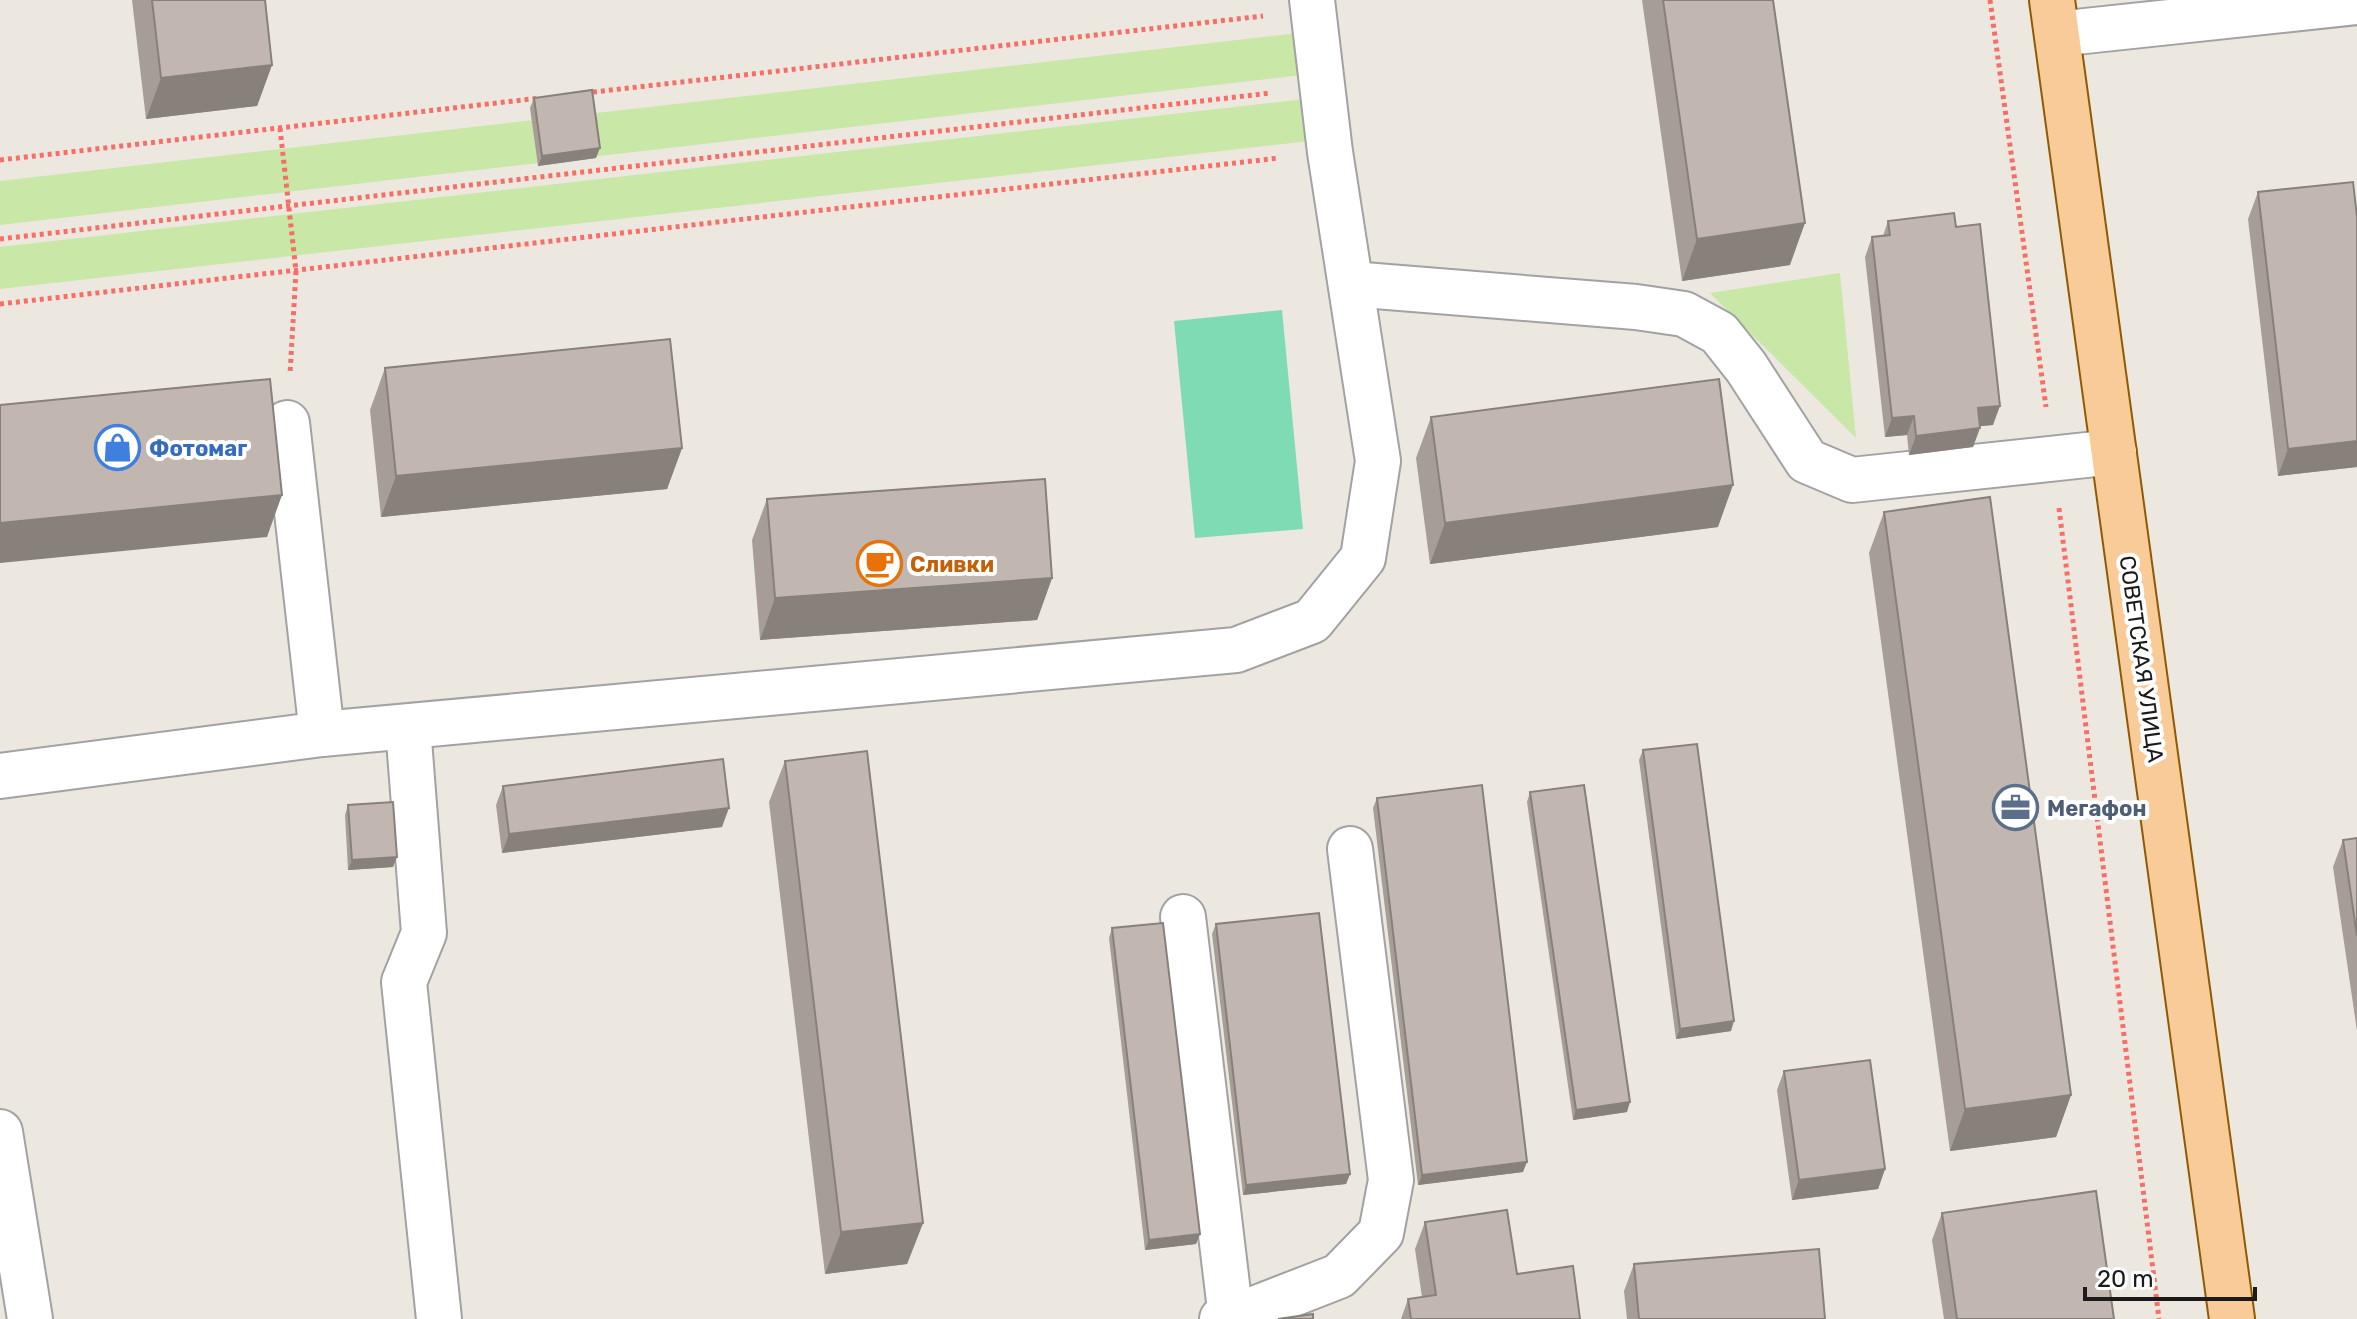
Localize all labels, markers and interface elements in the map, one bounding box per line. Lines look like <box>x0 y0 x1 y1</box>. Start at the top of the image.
shop icon: Фотомаг <box>94 424 142 472</box>
place label: Фотомаг <box>149 435 247 462</box>
cafe icon: Сливки <box>855 540 903 588</box>
place label: Сливки <box>910 551 994 578</box>
street label: СОВЕТСКАЯ УЛИЦА <box>2114 554 2169 765</box>
office icon: Мегафон <box>1992 784 2040 832</box>
place label: Мегафон <box>2047 795 2147 822</box>
scale bar <box>2085 1251 2255 1301</box>
text: 20 m <box>2097 1265 2154 1293</box>

